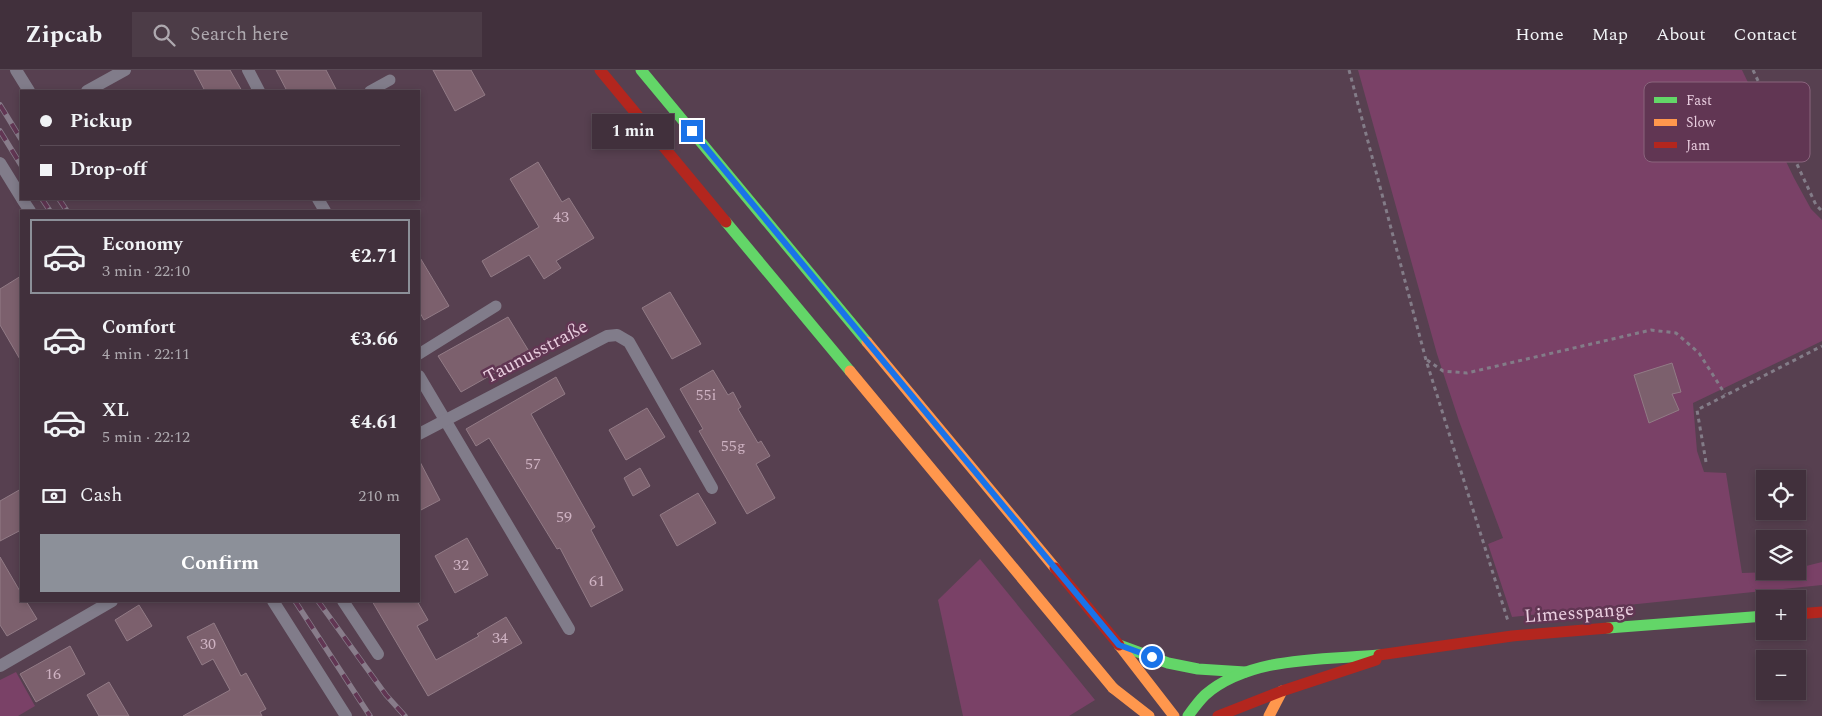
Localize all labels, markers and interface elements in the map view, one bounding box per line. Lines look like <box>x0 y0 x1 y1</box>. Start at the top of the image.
search box <box>132 12 482 57</box>
text: Zipcab <box>25 17 102 53</box>
text: Search here <box>190 20 289 49</box>
icon: search <box>150 21 178 49</box>
text: Home <box>1515 21 1564 48</box>
text: Map <box>1592 21 1628 48</box>
text: About <box>1656 21 1706 48</box>
text: Contact <box>1734 21 1797 48</box>
legend <box>1644 82 1810 162</box>
text: Fast <box>1686 90 1712 111</box>
text: Pickup <box>70 107 132 136</box>
text: Slow <box>1686 112 1716 133</box>
callout: 1 min <box>592 114 674 148</box>
text: 1 min <box>612 119 654 143</box>
route end <box>681 120 703 142</box>
text: Jam <box>1686 135 1710 156</box>
text: Drop-off <box>70 155 147 184</box>
house number: 43 <box>553 205 569 229</box>
text: Economy <box>102 230 183 259</box>
icon: car <box>42 234 87 279</box>
text: €2.71 <box>350 242 398 271</box>
text: 3 min · 22:10 <box>102 259 190 283</box>
street label: Taunusstraße <box>479 312 593 392</box>
text: Comfort <box>102 313 176 342</box>
icon: car <box>42 317 87 362</box>
text: €3.66 <box>350 325 398 354</box>
text: 4 min · 22:11 <box>102 342 190 366</box>
house number: 55i <box>695 383 717 407</box>
text: XL <box>102 396 129 425</box>
icon: car <box>42 400 87 445</box>
text: €4.61 <box>350 408 398 437</box>
text: 5 min · 22:12 <box>102 425 190 449</box>
house number: 55g <box>721 434 745 458</box>
house number: 57 <box>525 452 541 476</box>
map controls <box>1756 470 1806 700</box>
button: locate <box>1756 470 1806 520</box>
text: Cash <box>80 481 122 510</box>
icon: cash <box>40 482 68 510</box>
text: 210 m <box>358 484 400 508</box>
house number: 59 <box>556 505 572 529</box>
button: layers <box>1756 530 1806 580</box>
button: Confirm <box>40 534 400 592</box>
house number: 32 <box>453 553 469 577</box>
house number: 61 <box>589 569 605 593</box>
button: + <box>1756 590 1806 640</box>
street label: Limesspange <box>1523 595 1635 631</box>
house number: 34 <box>492 626 508 650</box>
house number: 30 <box>200 632 216 656</box>
route start <box>1141 646 1163 668</box>
button: − <box>1756 650 1806 700</box>
house number: 16 <box>45 662 61 686</box>

